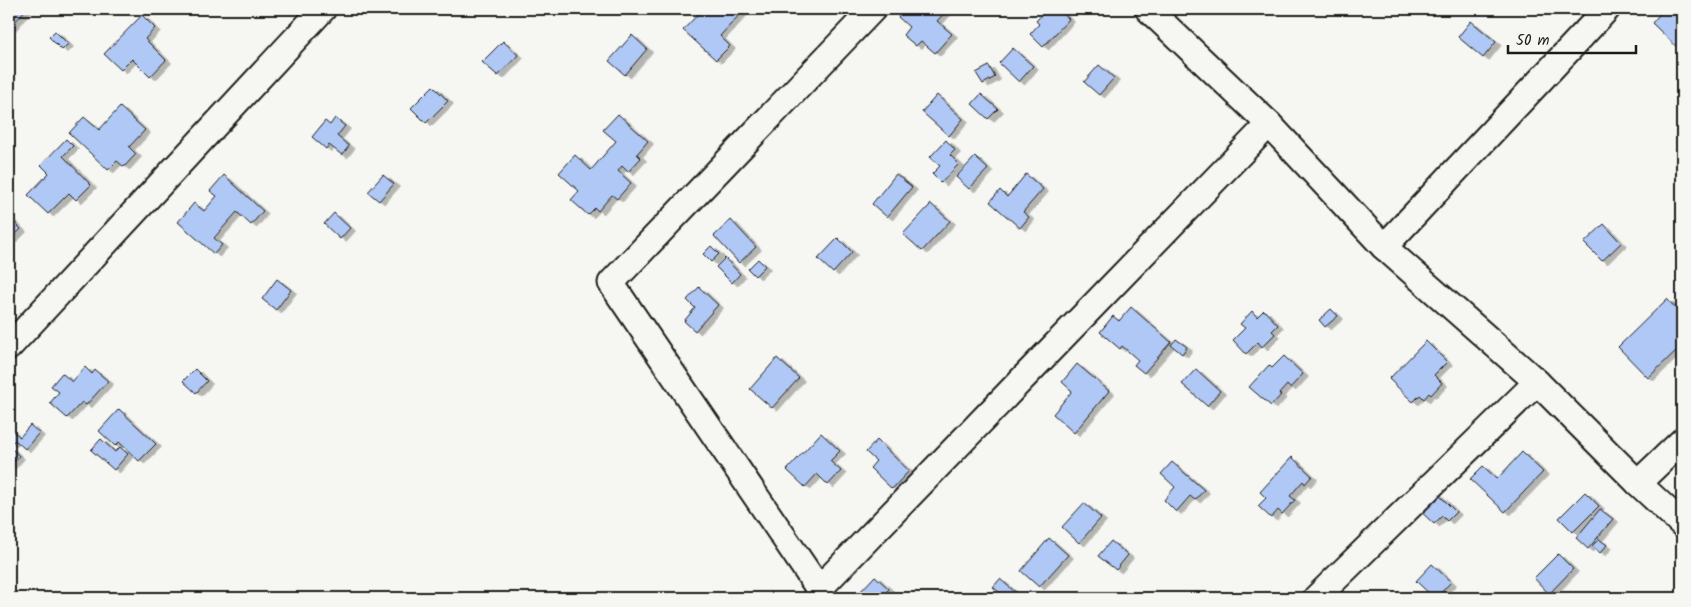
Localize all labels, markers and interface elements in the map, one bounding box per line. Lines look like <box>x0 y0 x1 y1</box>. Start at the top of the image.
scale bar <box>1508 22 1636 54</box>
text: 50 m <box>1516 29 1550 53</box>

